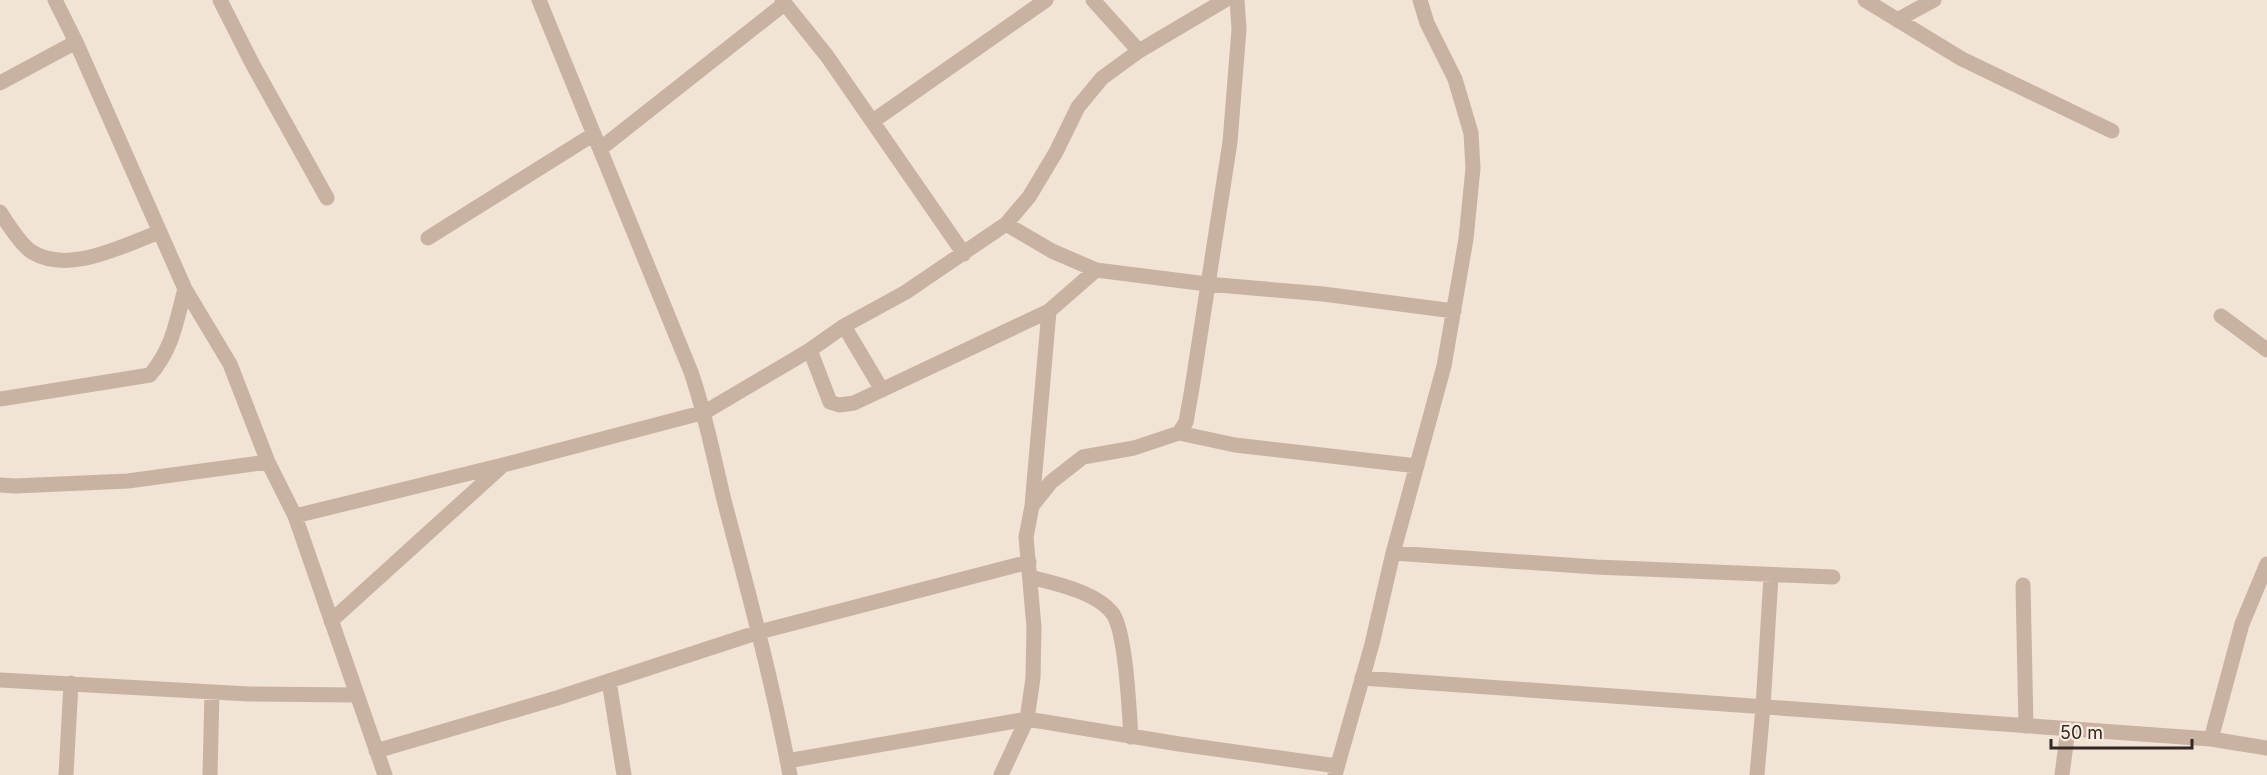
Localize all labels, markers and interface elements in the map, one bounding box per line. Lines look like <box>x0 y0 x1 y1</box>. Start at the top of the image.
scale bar <box>2051 712 2192 750</box>
text: 50 m <box>2060 722 2103 743</box>

